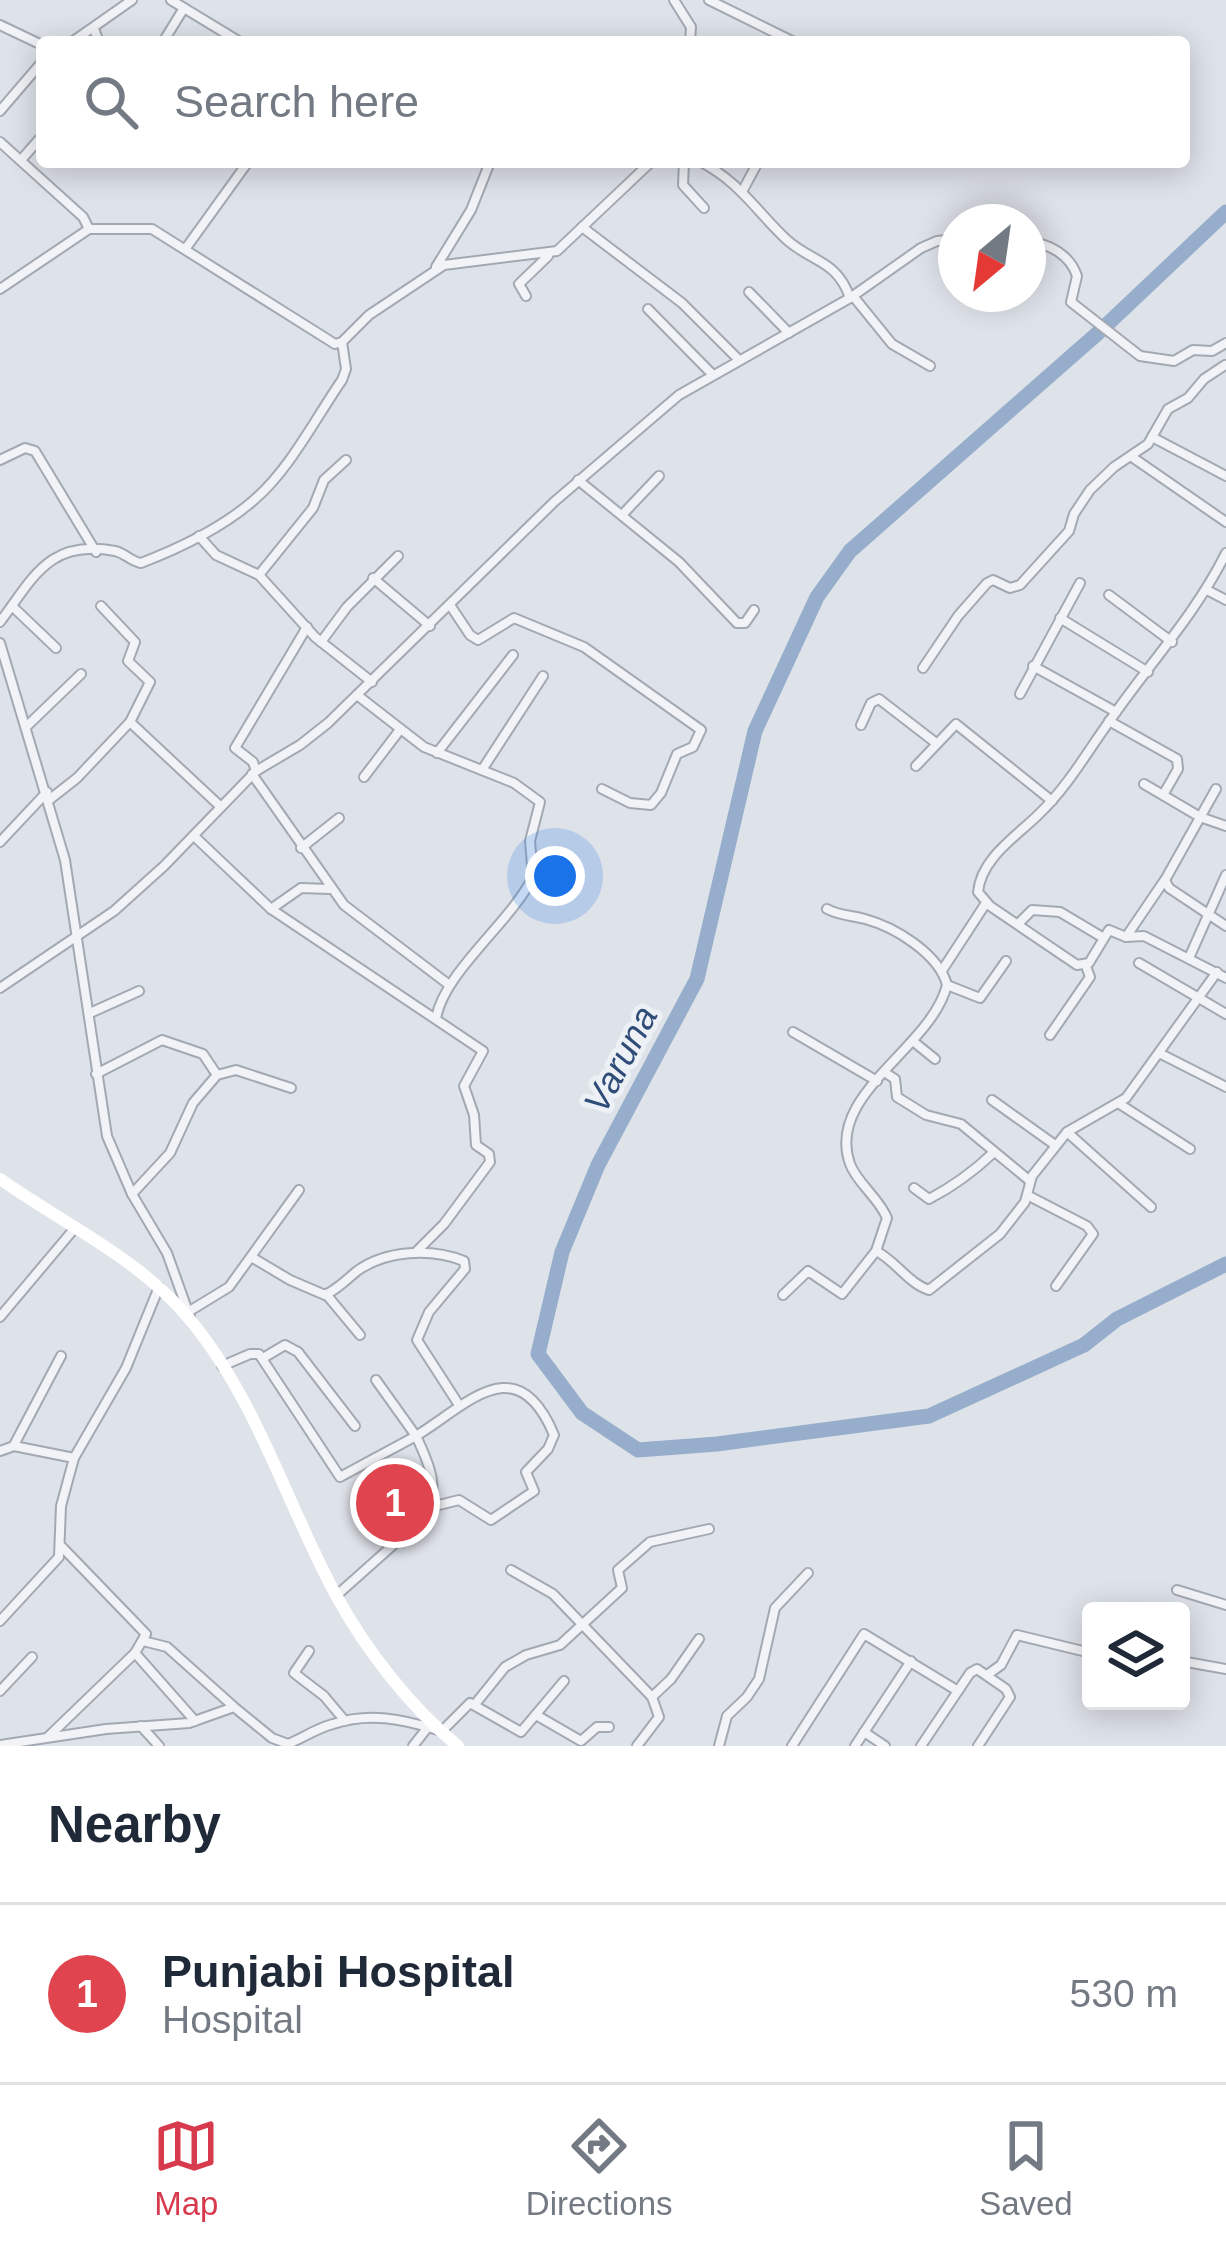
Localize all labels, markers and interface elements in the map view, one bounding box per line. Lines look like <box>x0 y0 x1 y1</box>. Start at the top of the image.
search box <box>36 36 1190 168</box>
icon: search <box>78 69 144 135</box>
text: Search here <box>174 76 419 127</box>
north arrow <box>938 204 1046 312</box>
your location <box>525 846 585 906</box>
water label: Varuna <box>575 999 665 1120</box>
pin: 1 <box>356 1458 434 1548</box>
map controls <box>1082 1602 1190 1710</box>
button: layers <box>1082 1602 1190 1710</box>
text: Nearby <box>48 1796 221 1853</box>
text: Punjabi Hospital <box>162 1946 515 1997</box>
text: 1 <box>76 1972 98 2015</box>
text: 530 m <box>1070 1972 1178 2015</box>
text: Hospital <box>162 1998 303 2041</box>
tab: Map <box>153 2113 219 2223</box>
tab: Directions <box>526 2113 673 2223</box>
tab: Saved <box>979 2113 1073 2223</box>

